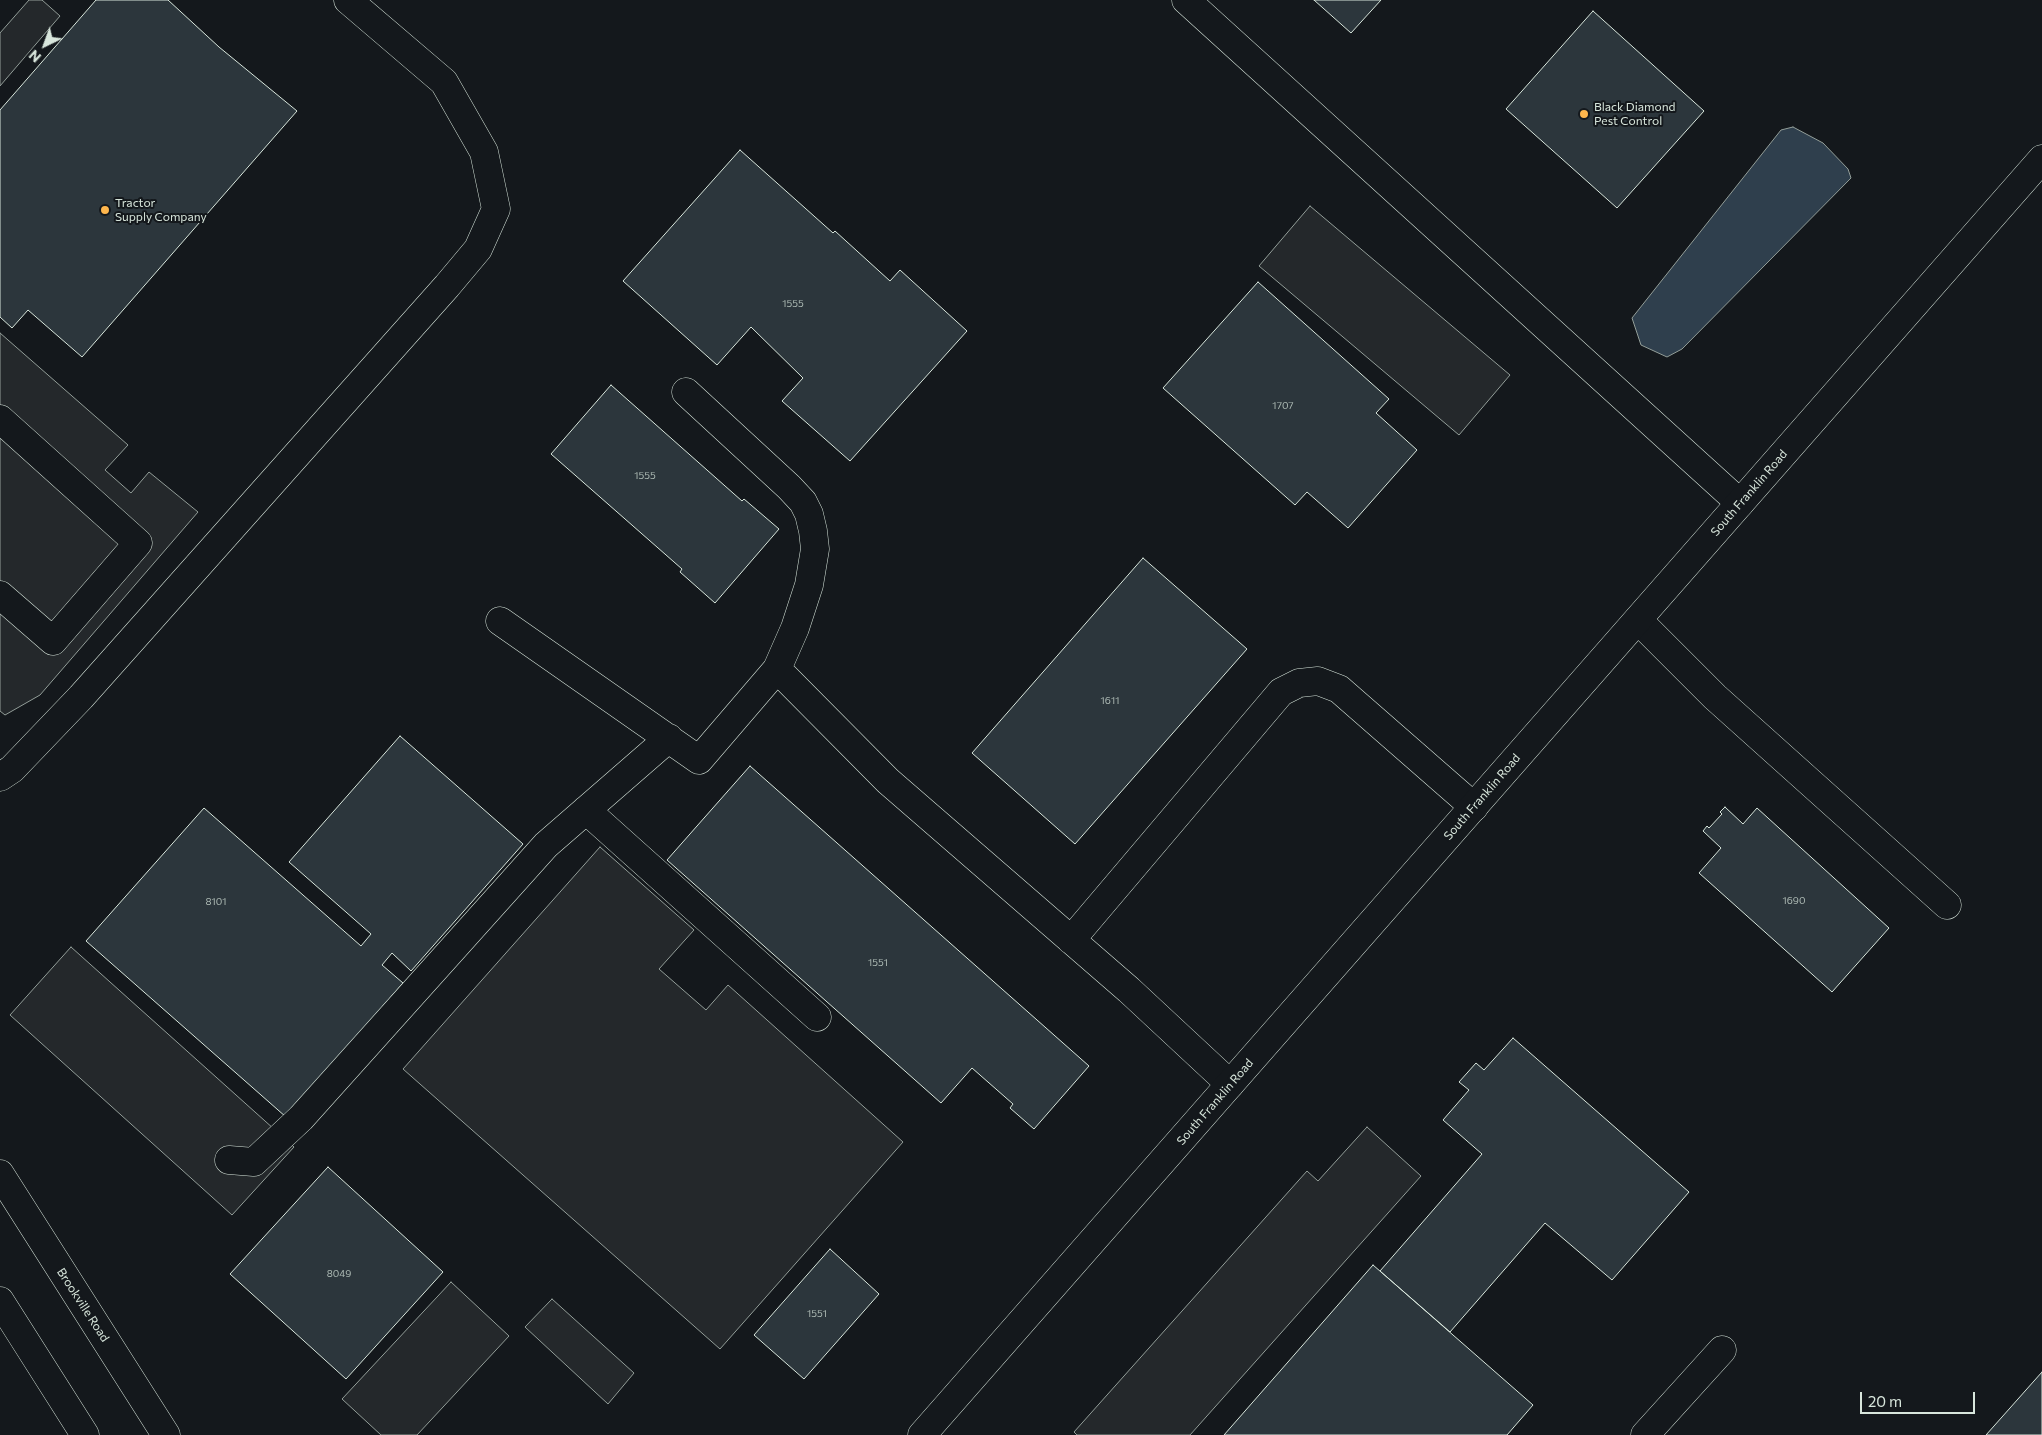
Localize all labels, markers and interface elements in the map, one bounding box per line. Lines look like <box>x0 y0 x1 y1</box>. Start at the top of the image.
north arrow <box>20 20 70 70</box>
text: N <box>25 47 44 66</box>
place label: Black Diamond Pest Control <box>1594 100 1675 128</box>
marker: Black Diamond Pest Control <box>1578 108 1590 120</box>
place label: Tractor Supply Company <box>115 196 207 224</box>
marker: Tractor Supply Company <box>99 204 111 216</box>
house number: 1555 <box>782 298 804 310</box>
house number: 1707 <box>1272 400 1294 412</box>
street label: South Franklin Road <box>1708 447 1790 539</box>
house number: 1555 <box>634 470 656 482</box>
house number: 1611 <box>1101 695 1119 707</box>
street label: South Franklin Road <box>1441 751 1523 843</box>
house number: 1690 <box>1783 895 1805 907</box>
house number: 8101 <box>205 896 227 908</box>
house number: 1551 <box>868 957 888 969</box>
street label: South Franklin Road <box>1174 1056 1256 1148</box>
street label: Brookville Road <box>54 1265 112 1345</box>
house number: 8049 <box>327 1268 351 1280</box>
house number: 1551 <box>807 1308 827 1320</box>
scale bar <box>1862 1382 1977 1414</box>
text: 20 m <box>1868 1392 1902 1410</box>

